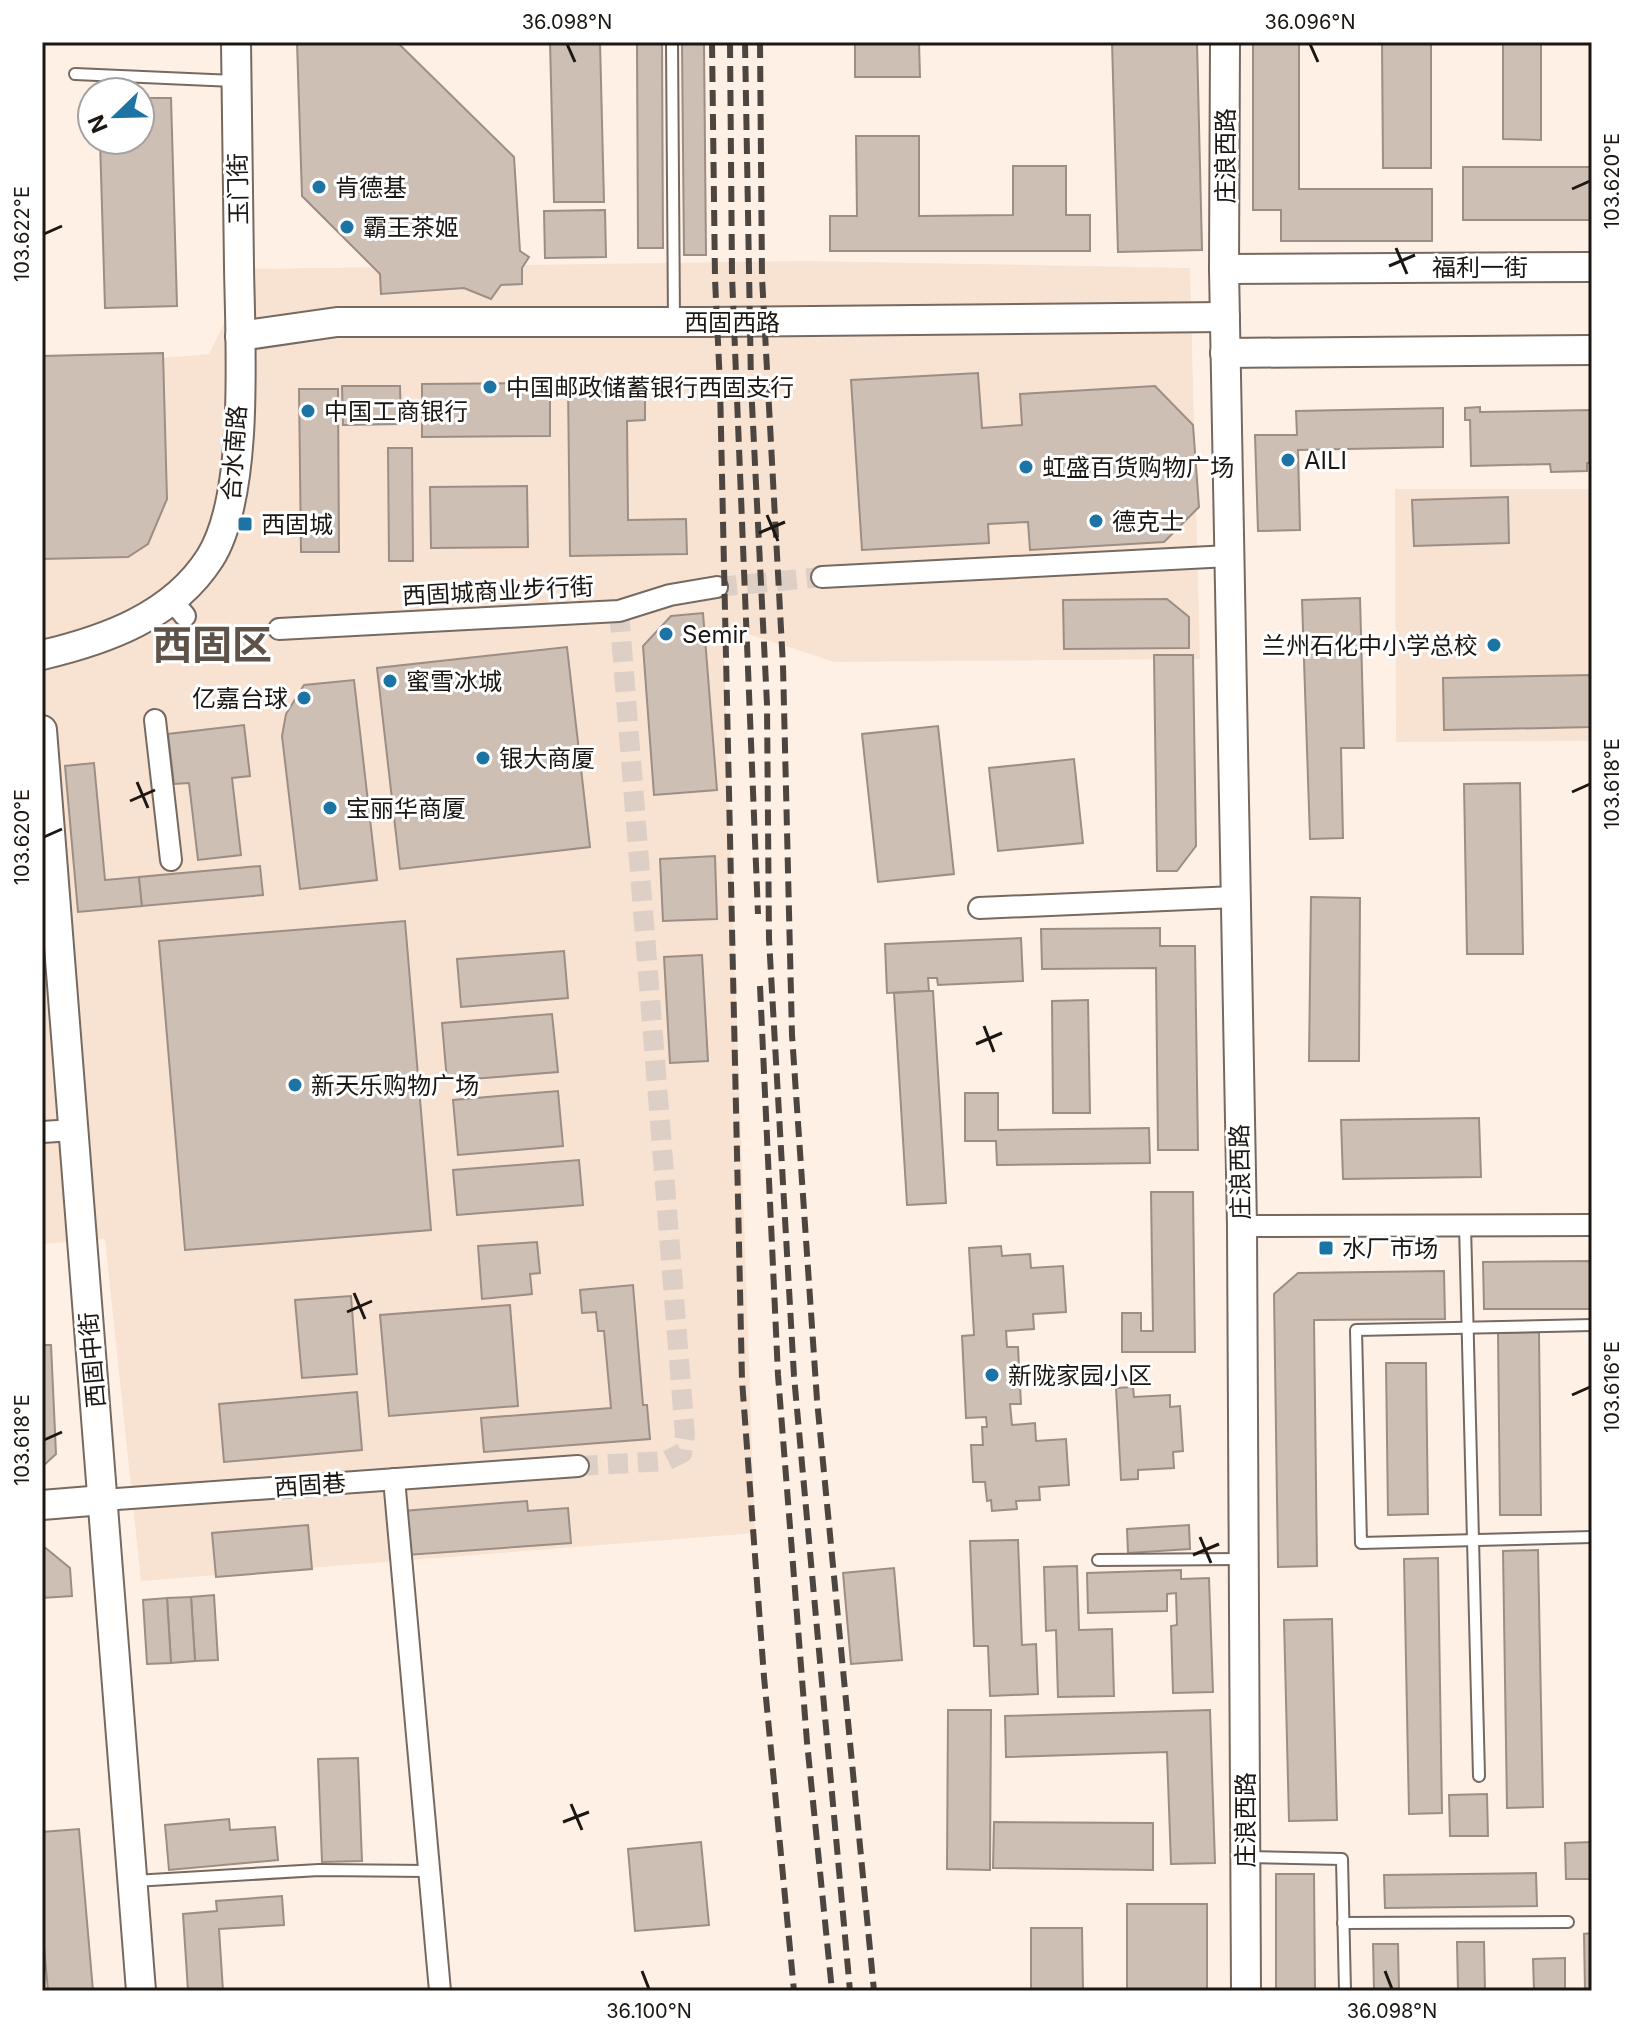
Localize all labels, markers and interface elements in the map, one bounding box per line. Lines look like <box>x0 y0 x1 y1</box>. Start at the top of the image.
text: 36.098°N <box>522 10 612 34</box>
text: 36.096°N <box>1265 10 1355 34</box>
north arrow <box>76 76 156 156</box>
street label: 庄浪西路 <box>1211 108 1240 204</box>
text: N <box>82 111 113 137</box>
text: 103.620°E <box>1600 133 1624 229</box>
street label: 玉门街 <box>223 153 253 225</box>
place label: 肯德基 <box>335 173 407 202</box>
marker: 肯德基 <box>310 178 328 196</box>
text: 103.622°E <box>10 186 34 282</box>
place label: 霸王茶姬 <box>363 213 459 242</box>
marker: 霸王茶姬 <box>338 218 356 236</box>
street label: 福利一街 <box>1432 253 1528 282</box>
street label: 西固西路 <box>684 308 780 337</box>
place label: 中国邮政储蓄银行西固支行 <box>506 373 794 402</box>
marker: 中国邮政储蓄银行西固支行 <box>481 378 499 396</box>
place label: 中国工商银行 <box>324 397 468 426</box>
marker: 中国工商银行 <box>299 402 317 420</box>
street label: 合水南路 <box>216 404 252 502</box>
place label: AILI <box>1304 446 1347 475</box>
marker: AILI <box>1279 451 1297 469</box>
place label: 虹盛百货购物广场 <box>1042 453 1234 482</box>
marker: 虹盛百货购物广场 <box>1017 458 1035 476</box>
place label: 德克士 <box>1112 507 1184 536</box>
place label: 西固城 <box>261 510 333 539</box>
marker: 德克士 <box>1087 512 1105 530</box>
marker: 西固城 <box>236 515 254 533</box>
street label: 西固城商业步行街 <box>401 571 595 611</box>
district label: 西固区 <box>152 620 272 669</box>
place label: Semir <box>682 620 747 649</box>
marker: Semir <box>657 625 675 643</box>
place label: 兰州石化中小学总校 <box>1262 631 1478 660</box>
marker: 兰州石化中小学总校 <box>1485 636 1503 654</box>
place label: 蜜雪冰城 <box>406 667 502 696</box>
marker: 蜜雪冰城 <box>381 672 399 690</box>
place label: 亿嘉台球 <box>192 684 288 713</box>
marker: 亿嘉台球 <box>295 689 313 707</box>
text: 103.618°E <box>1600 738 1624 830</box>
place label: 银大商厦 <box>499 744 595 773</box>
marker: 银大商厦 <box>474 749 492 767</box>
text: 103.620°E <box>10 789 34 885</box>
place label: 宝丽华商厦 <box>346 794 466 823</box>
marker: 宝丽华商厦 <box>321 799 339 817</box>
place label: 新天乐购物广场 <box>311 1071 479 1100</box>
marker: 新天乐购物广场 <box>286 1076 304 1094</box>
street label: 庄浪西路 <box>1225 1124 1255 1220</box>
place label: 水厂市场 <box>1342 1234 1438 1263</box>
marker: 水厂市场 <box>1317 1239 1335 1257</box>
street label: 西固中街 <box>73 1311 111 1409</box>
text: 103.616°E <box>1600 1341 1624 1433</box>
place label: 新陇家园小区 <box>1008 1361 1152 1390</box>
marker: 新陇家园小区 <box>983 1366 1001 1384</box>
text: 103.618°E <box>10 1394 34 1486</box>
street label: 西固巷 <box>273 1468 347 1502</box>
street label: 庄浪西路 <box>1231 1772 1260 1868</box>
text: 36.100°N <box>606 1999 692 2023</box>
text: 36.098°N <box>1347 1999 1437 2023</box>

